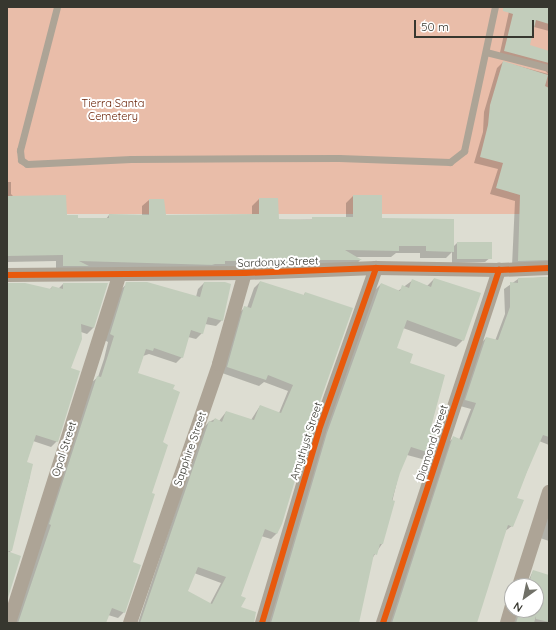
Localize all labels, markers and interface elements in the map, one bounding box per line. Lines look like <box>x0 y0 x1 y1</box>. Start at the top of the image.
scale bar <box>416 12 536 38</box>
text: 50 m <box>421 19 449 34</box>
park label: Tierra Santa Cemetery <box>82 97 144 123</box>
street label: Sardonyx Street <box>237 254 319 270</box>
street label: Amythyst Street <box>287 400 325 482</box>
street label: Diamond Street <box>413 403 451 483</box>
street label: Sapphire Street <box>171 410 209 488</box>
street label: Opal Street <box>49 420 79 478</box>
north arrow <box>504 578 544 618</box>
text: N <box>511 599 525 615</box>

